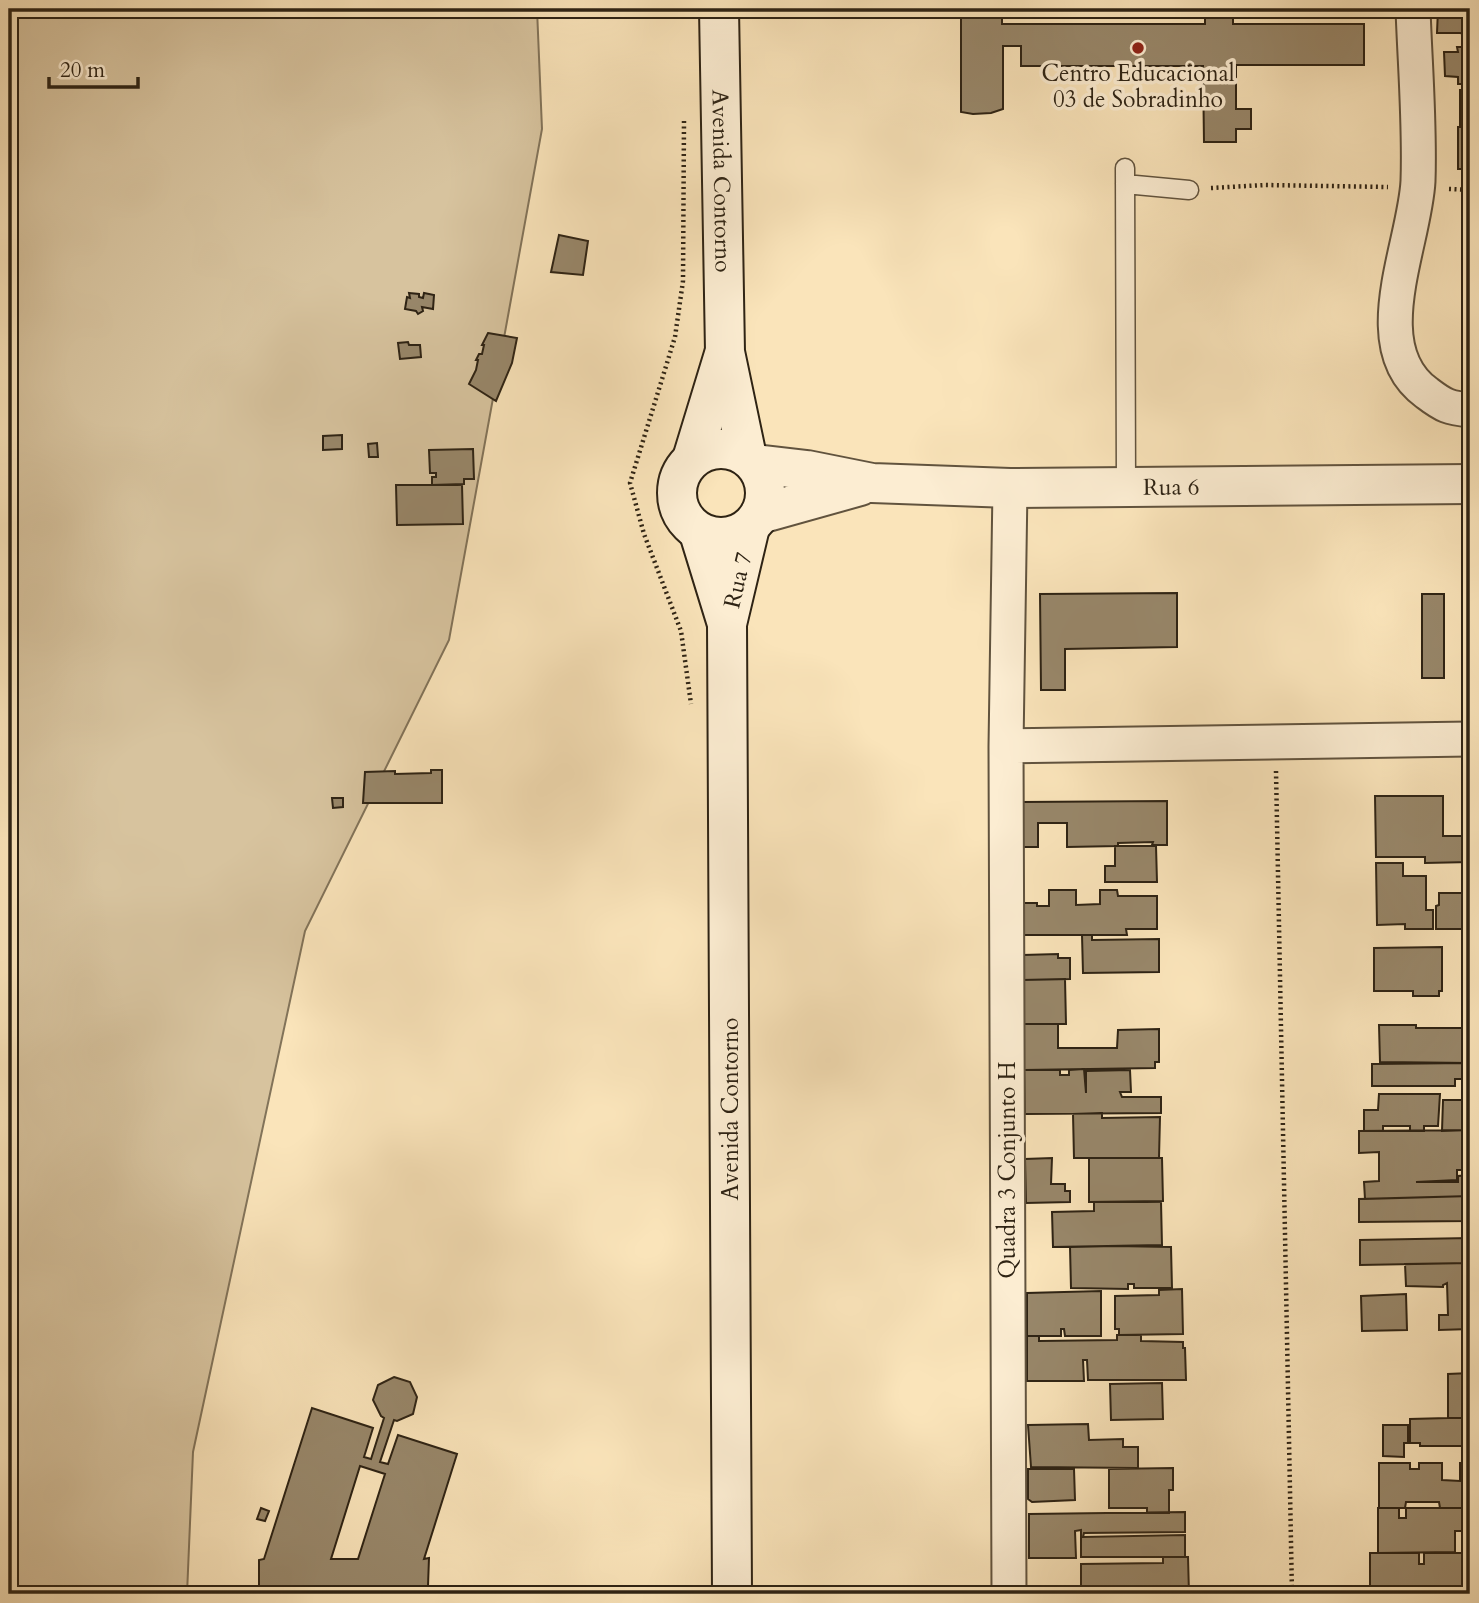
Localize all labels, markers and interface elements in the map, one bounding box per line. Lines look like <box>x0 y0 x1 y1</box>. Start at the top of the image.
marker: Centro Educacional 03 de Sobradinho <box>1130 40 1146 56</box>
scale bar <box>49 46 138 90</box>
text: 20 m <box>60 56 105 85</box>
place label: Centro Educacional 03 de Sobradinho <box>1041 58 1235 115</box>
street label: Avenida Contorno <box>704 89 739 273</box>
street label: Rua 6 <box>1143 471 1200 503</box>
street label: Rua 7 <box>716 549 759 611</box>
street label: Avenida Contorno <box>715 1017 746 1201</box>
street label: Quadra 3 Conjunto H <box>992 1061 1023 1279</box>

